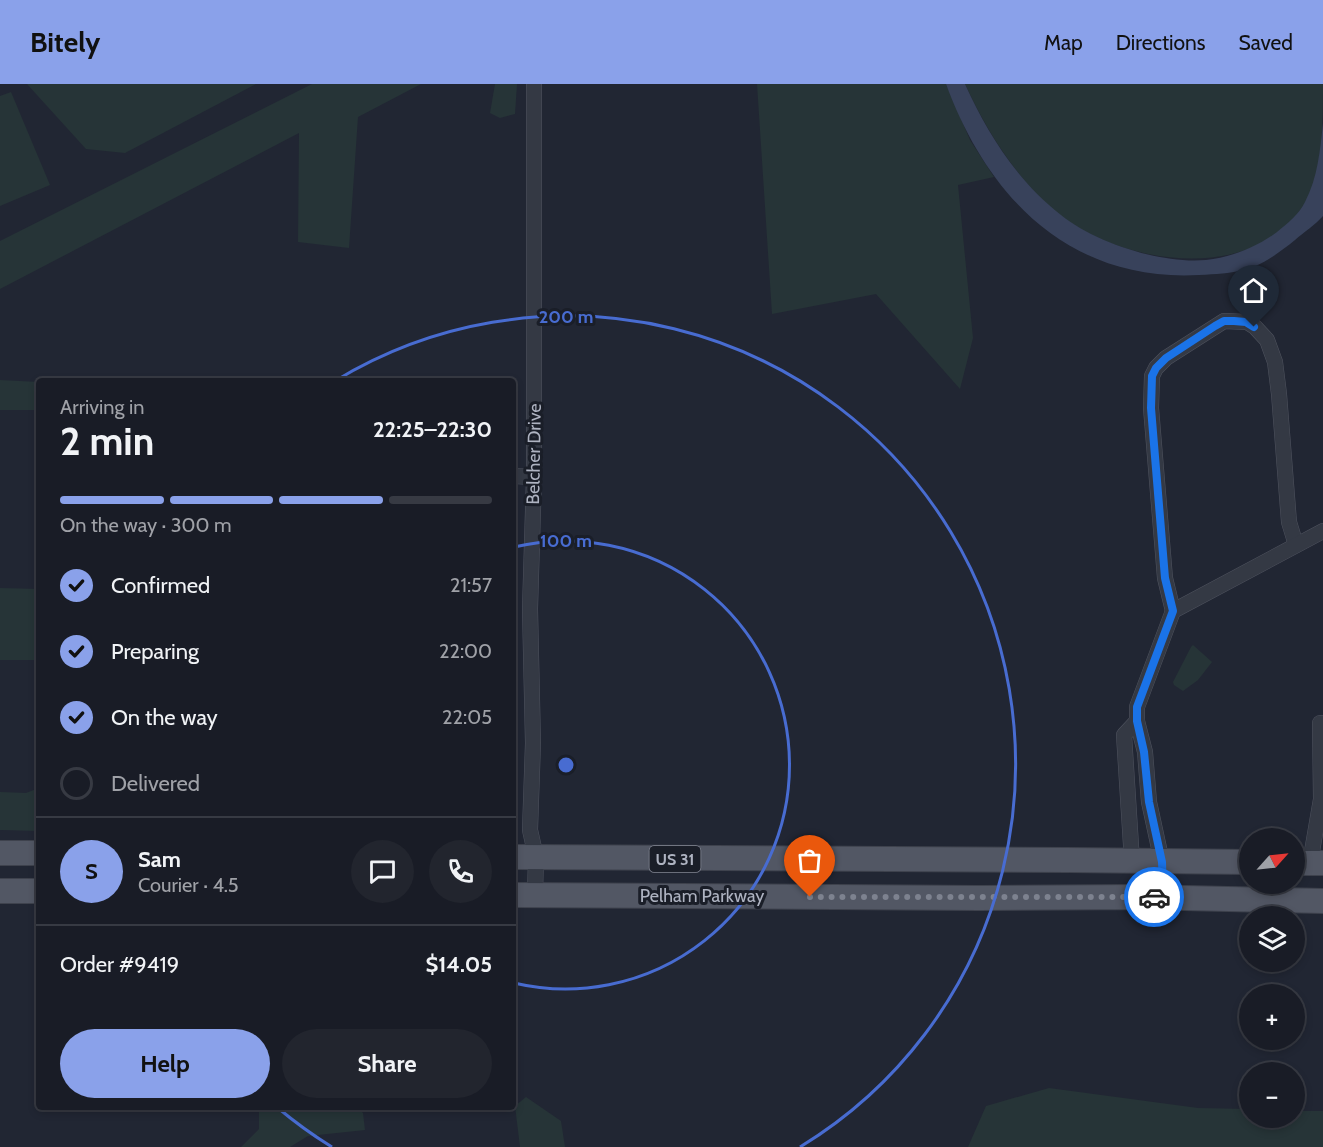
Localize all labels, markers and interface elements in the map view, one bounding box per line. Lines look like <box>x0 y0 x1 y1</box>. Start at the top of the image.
text: Bitely <box>30 25 100 59</box>
text: Map <box>1044 30 1083 55</box>
text: Directions <box>1116 30 1205 55</box>
text: Saved <box>1238 30 1293 55</box>
pin <box>1228 265 1279 327</box>
icon: home <box>1237 274 1270 307</box>
text: 200 m <box>539 306 593 328</box>
text: Arriving in <box>60 395 144 419</box>
street label: Belcher Drive <box>522 403 546 505</box>
text: 22:25–22:30 <box>373 416 492 443</box>
text: 2 min <box>60 417 154 465</box>
text: On the way · 300 m <box>60 513 232 537</box>
text: 100 m <box>540 530 592 552</box>
icon: check <box>60 569 93 602</box>
text: Confirmed <box>111 572 210 599</box>
text: 21:57 <box>450 573 492 597</box>
icon: check <box>60 635 93 668</box>
text: Preparing <box>111 638 199 665</box>
text: 22:00 <box>439 639 492 663</box>
icon: check <box>60 701 93 734</box>
text: On the way <box>111 704 218 731</box>
text: 22:05 <box>442 705 492 729</box>
centre of rings <box>556 755 576 775</box>
text: Delivered <box>111 770 200 797</box>
north arrow <box>1239 828 1305 894</box>
map controls <box>1239 828 1305 1128</box>
pin <box>784 835 835 897</box>
button: chat <box>351 840 414 903</box>
button: phone <box>429 840 492 903</box>
icon: bag <box>793 844 826 877</box>
text: Sam <box>138 846 181 873</box>
road number: US 31 <box>650 846 700 872</box>
text: S <box>85 858 98 885</box>
courier <box>1124 867 1184 927</box>
text: Courier · 4.5 <box>138 873 239 897</box>
icon: car <box>1138 881 1171 914</box>
street label: Pelham Parkway <box>640 885 764 907</box>
button: layers <box>1239 906 1305 972</box>
text: Order #9419 <box>60 951 179 978</box>
text: $14.05 <box>425 951 492 978</box>
button: + <box>1239 984 1305 1050</box>
button: Help <box>60 1029 270 1098</box>
button: Share <box>282 1029 492 1098</box>
button: − <box>1239 1062 1305 1128</box>

